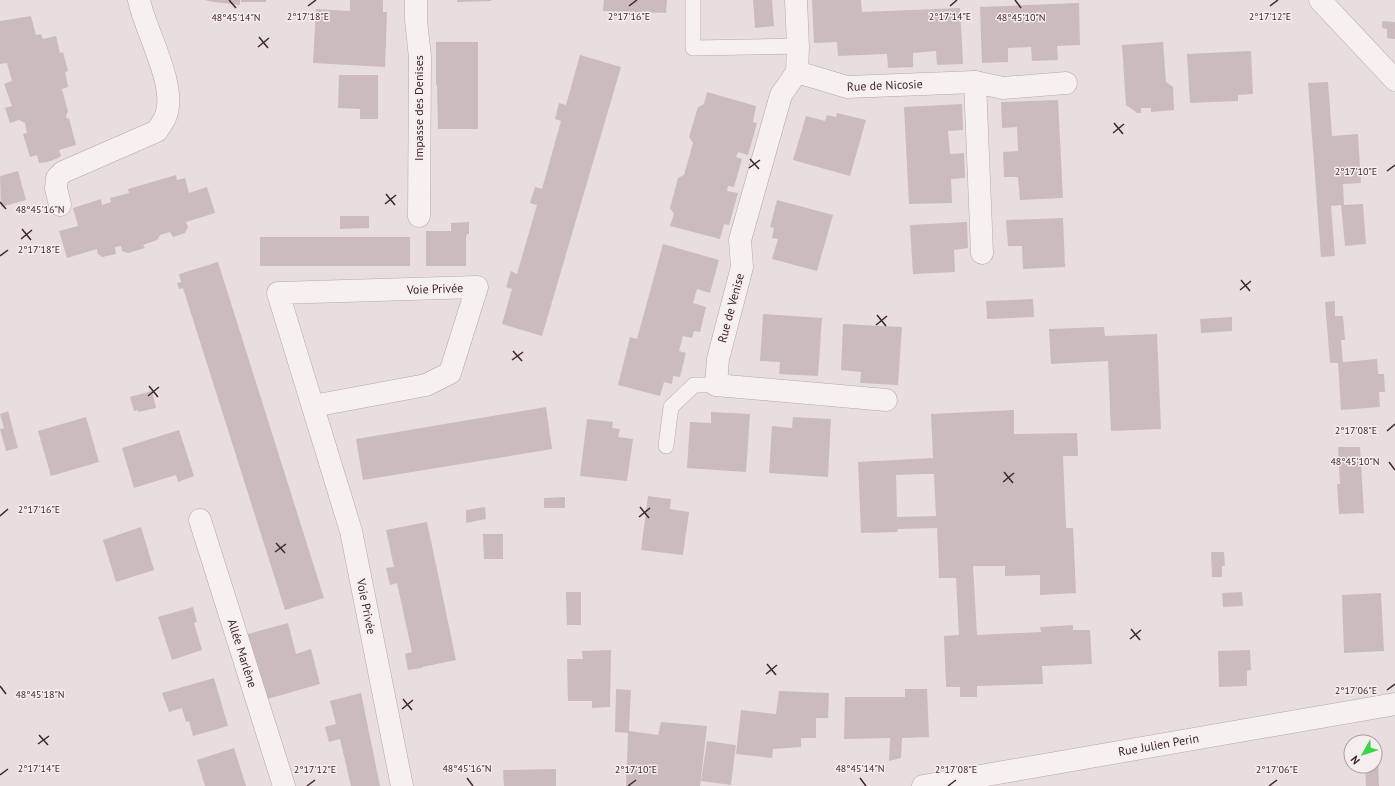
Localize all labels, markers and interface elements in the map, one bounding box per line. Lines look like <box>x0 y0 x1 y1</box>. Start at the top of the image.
text: 2°17'18"E <box>287 10 329 23</box>
text: 2°17'16"E <box>608 10 650 23</box>
text: 2°17'14"E <box>929 10 971 23</box>
text: 2°17'12"E <box>1249 10 1291 23</box>
text: 48°45'14"N <box>211 11 261 24</box>
text: 48°45'10"N <box>996 11 1046 24</box>
street label: Impasse des Denises <box>411 55 426 161</box>
street label: Rue de Nicosie <box>847 76 923 94</box>
text: 2°17'10"E <box>1335 165 1377 178</box>
text: 48°45'16"N <box>15 203 65 216</box>
text: 2°17'18"E <box>18 243 60 256</box>
street label: Rue de Venise <box>714 271 747 344</box>
street label: Voie Privée <box>406 280 463 297</box>
text: 2°17'08"E <box>1335 424 1377 437</box>
text: 48°45'10"N <box>1330 455 1380 468</box>
text: 2°17'16"E <box>18 503 60 516</box>
street label: Voie Privée <box>354 576 379 636</box>
street label: Allée Marlène <box>225 617 261 690</box>
text: 2°17'06"E <box>1335 684 1377 697</box>
text: 48°45'18"N <box>15 688 65 701</box>
street label: Rue Julien Perin <box>1117 730 1200 759</box>
north arrow <box>1343 734 1383 774</box>
text: N <box>1348 753 1363 768</box>
text: 2°17'14"E <box>18 762 60 775</box>
text: 48°45'16"N <box>442 762 492 775</box>
text: 48°45'14"N <box>835 762 885 775</box>
text: 2°17'12"E <box>294 763 336 776</box>
text: 2°17'10"E <box>615 763 657 776</box>
text: 2°17'08"E <box>935 763 977 776</box>
text: 2°17'06"E <box>1256 763 1298 776</box>

